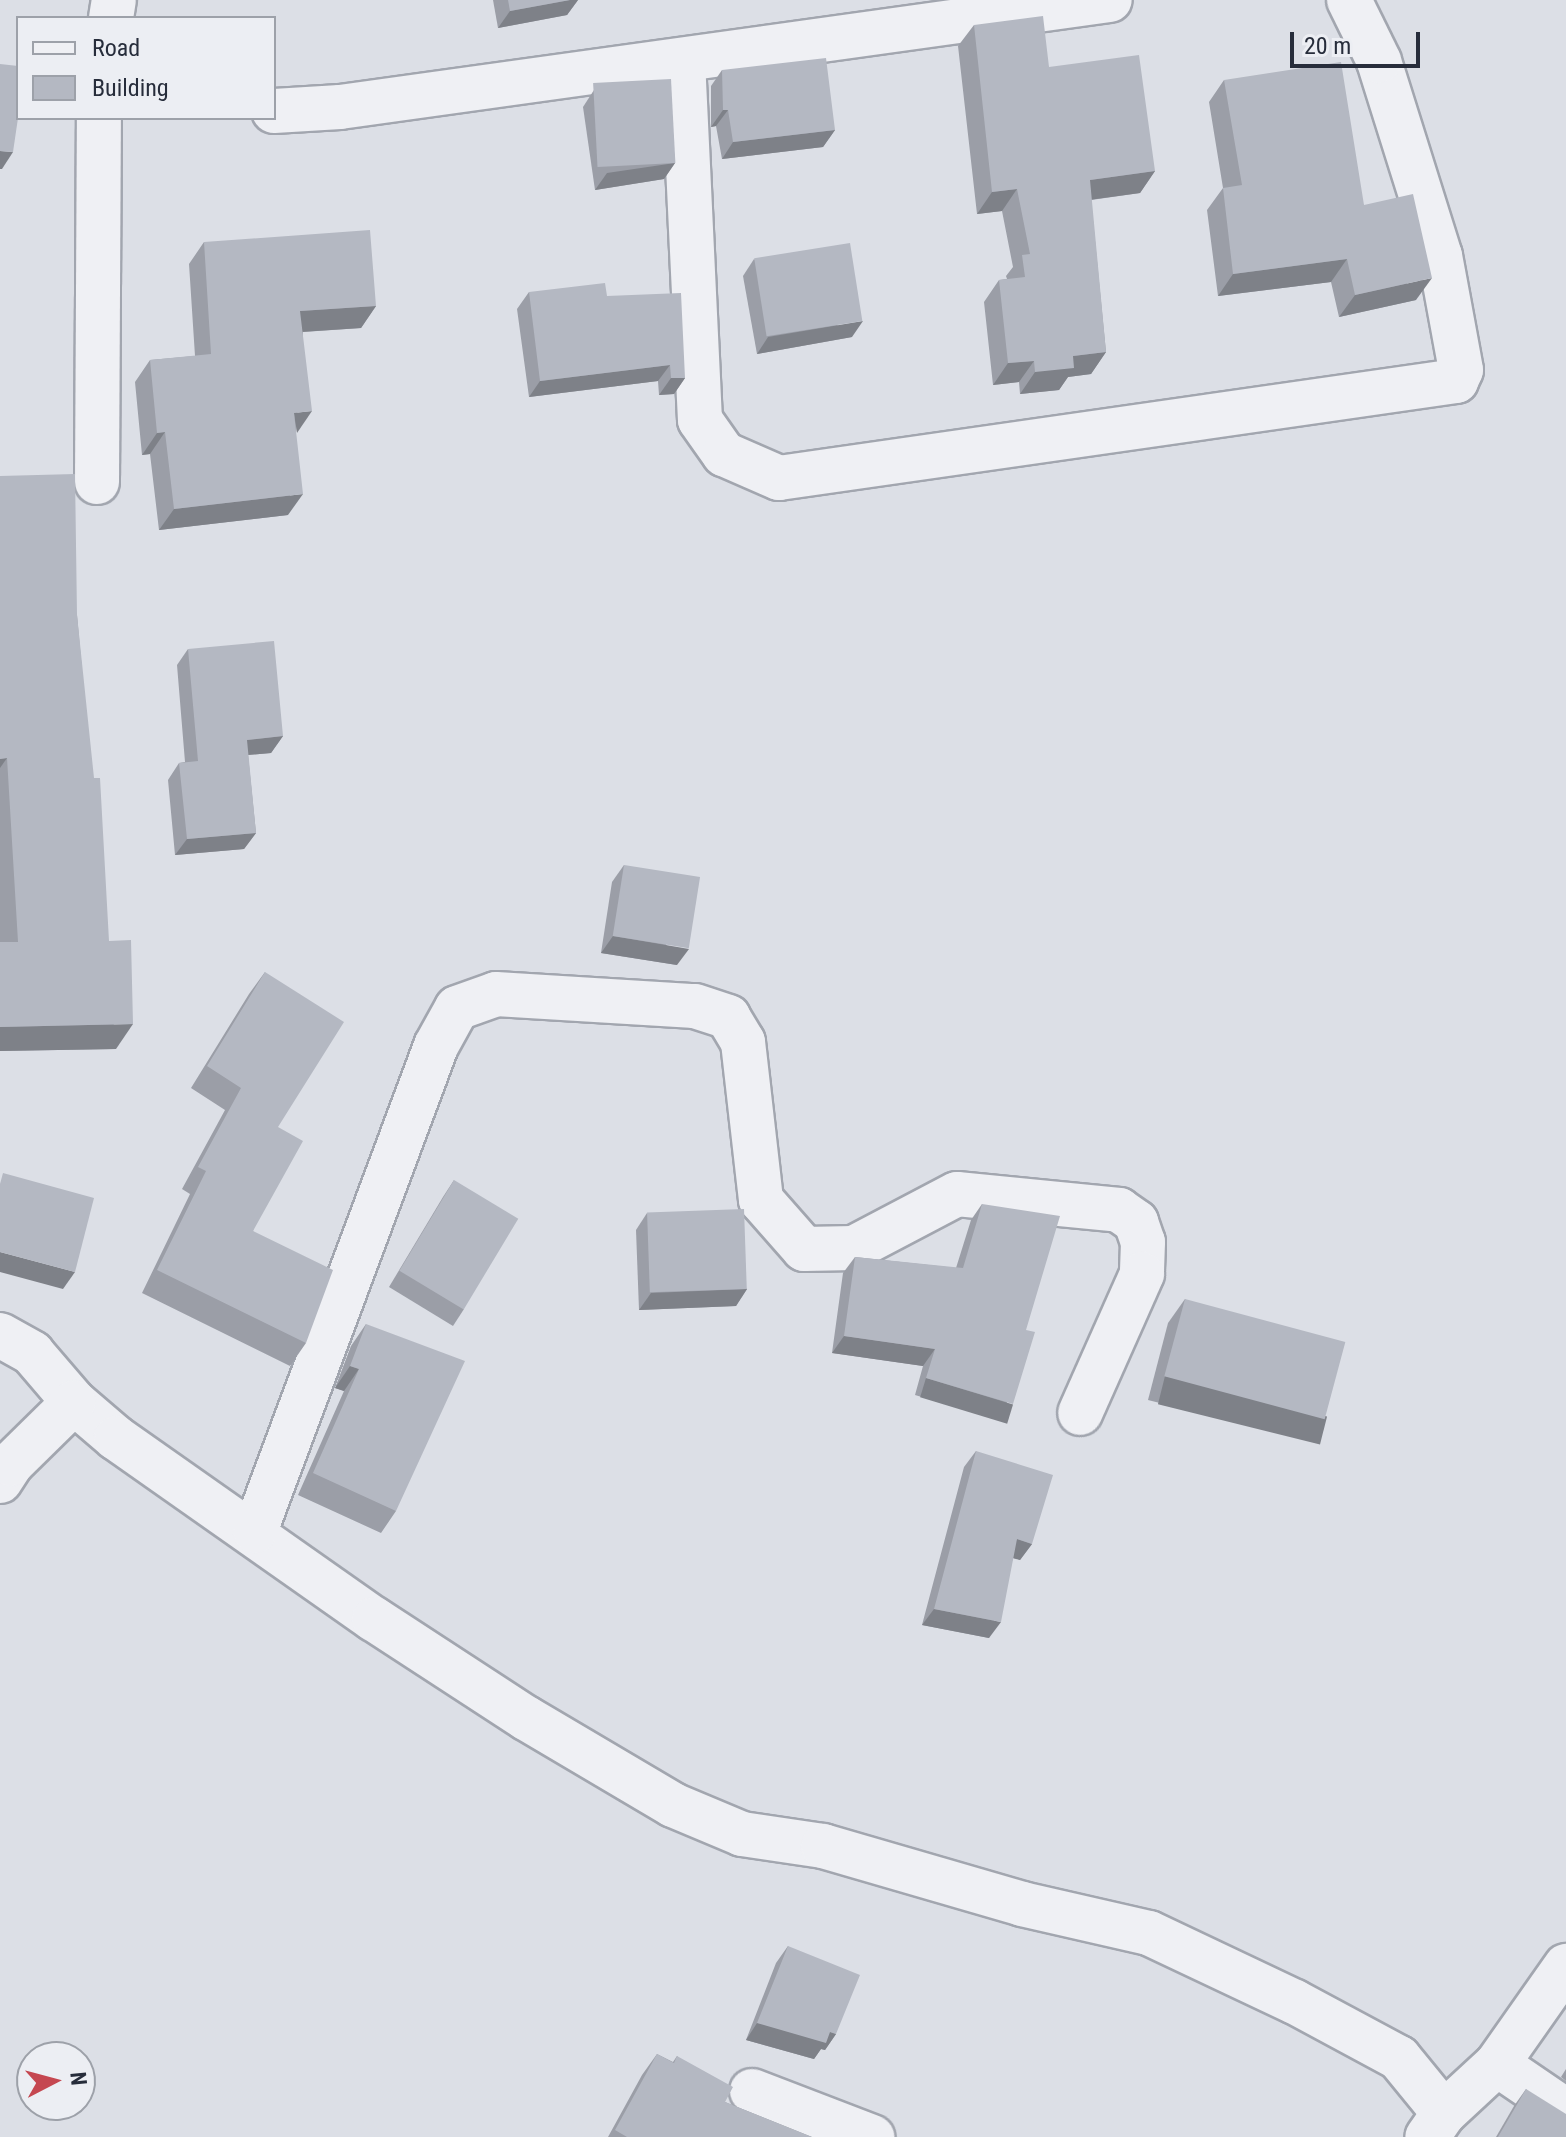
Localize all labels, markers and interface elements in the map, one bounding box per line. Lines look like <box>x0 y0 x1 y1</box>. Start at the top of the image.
legend <box>16 16 276 120</box>
scale bar <box>1294 16 1424 66</box>
text: 20 m <box>1304 32 1351 60</box>
text: Road <box>92 34 140 62</box>
text: Building <box>92 74 169 102</box>
north arrow <box>16 2041 96 2121</box>
text: N <box>65 2071 92 2087</box>

